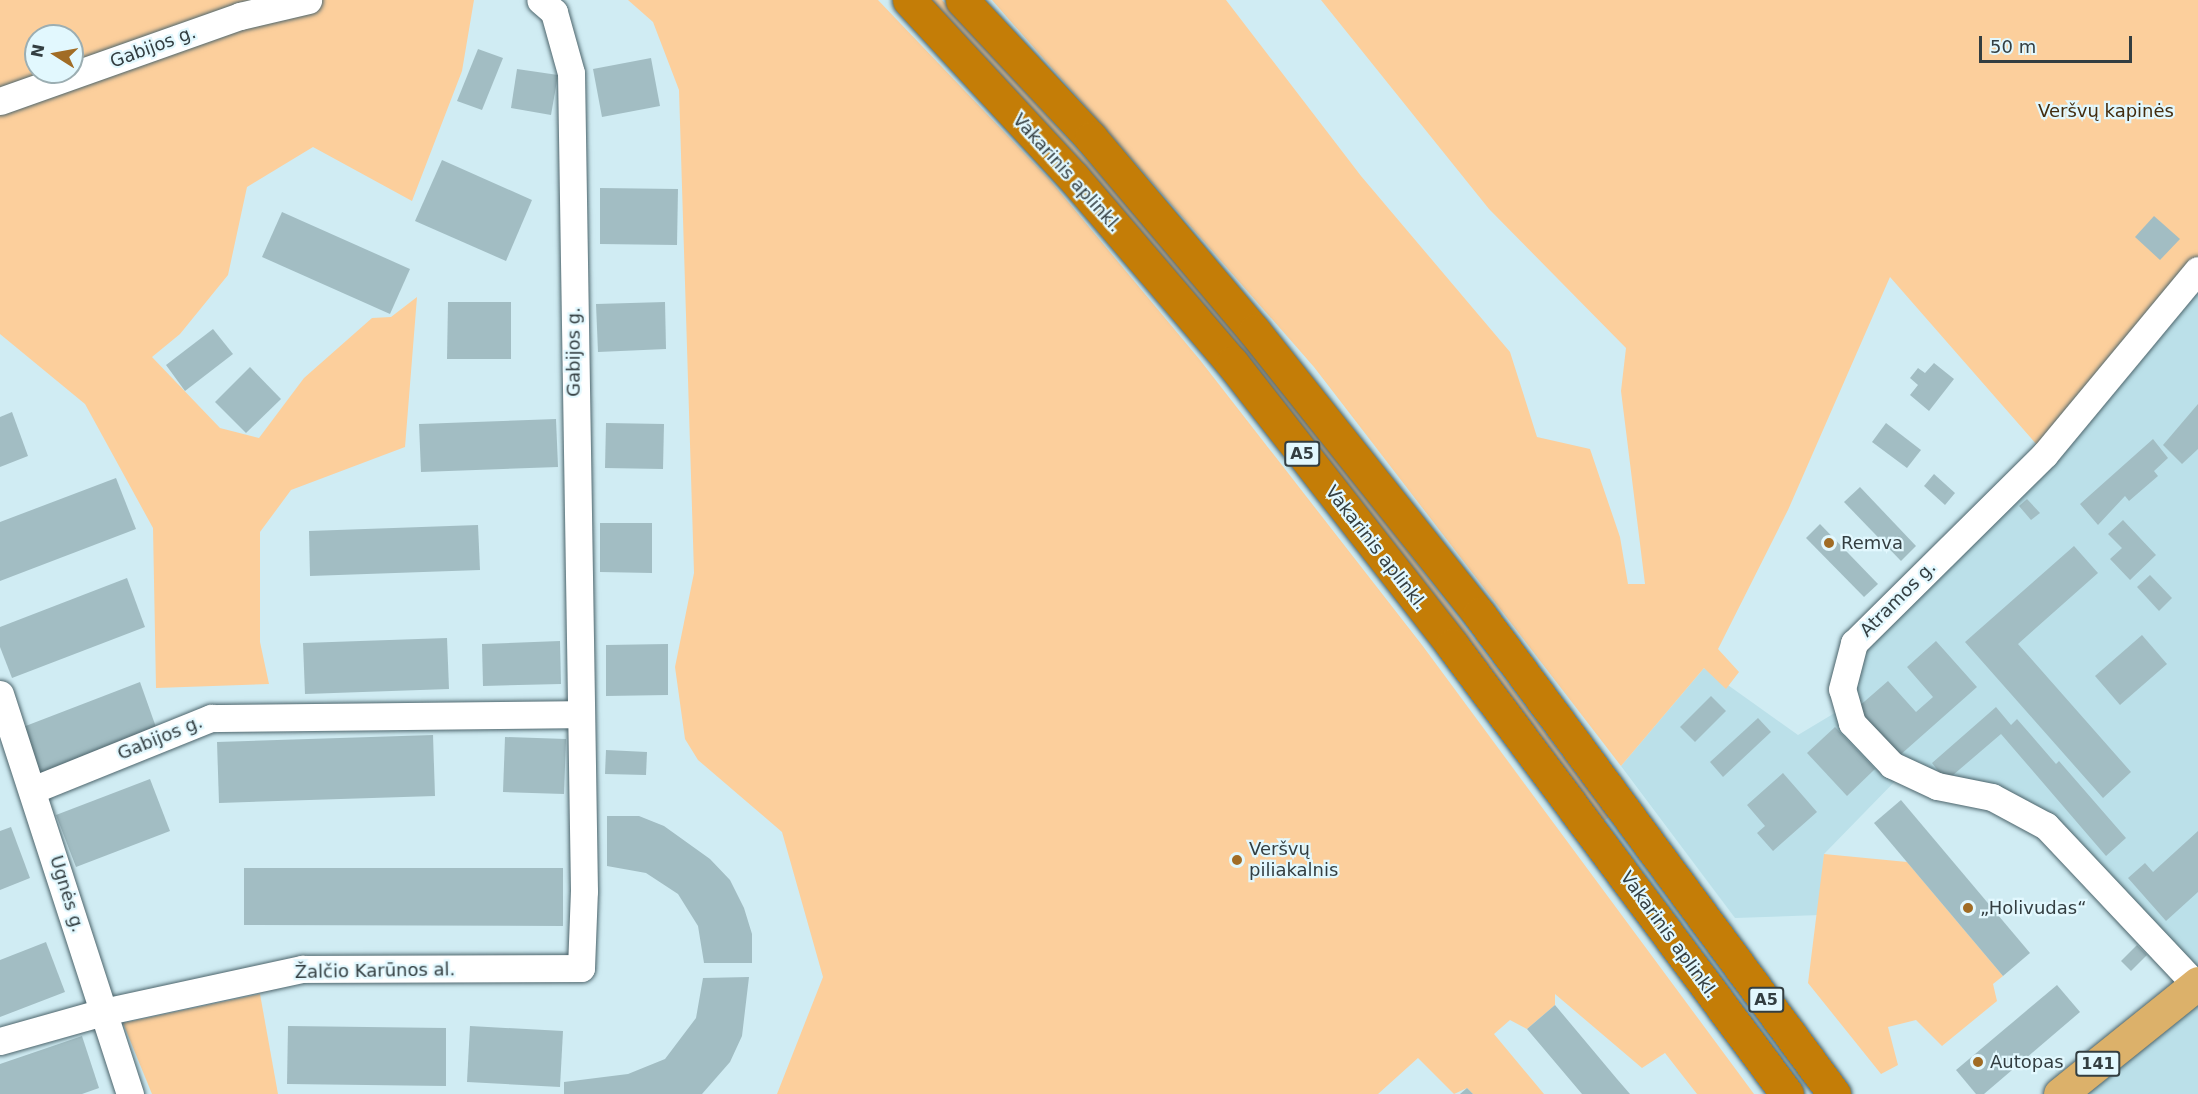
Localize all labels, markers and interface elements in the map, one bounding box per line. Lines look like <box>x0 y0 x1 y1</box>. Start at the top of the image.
street label: Gabijos g. <box>107 22 199 72</box>
north arrow <box>24 24 84 84</box>
scale bar <box>1982 24 2135 62</box>
text: 50 m <box>1990 36 2036 57</box>
text: N <box>27 42 48 59</box>
park label: Veršvų kapinės <box>2038 100 2174 122</box>
street label: Vakarinis aplinkl. <box>1008 109 1126 237</box>
street label: Gabijos g. <box>563 307 585 397</box>
road number: A5 <box>1284 441 1320 467</box>
street label: Vakarinis aplinkl. <box>1321 481 1431 615</box>
place label: Remva <box>1841 532 1903 554</box>
marker: Remva <box>1822 536 1836 550</box>
street label: Atramos g. <box>1856 557 1940 641</box>
street label: Gabijos g. <box>114 711 206 765</box>
place label: Veršvų piliakalnis <box>1249 839 1338 882</box>
street label: Ugnės g. <box>45 853 89 935</box>
marker: Veršvų piliakalnis <box>1230 853 1244 867</box>
street label: Vakarinis aplinkl. <box>1616 867 1722 1003</box>
place label: „Holivudas“ <box>1980 897 2086 919</box>
marker: „Holivudas“ <box>1961 901 1975 915</box>
street label: Žalčio Karūnos al. <box>295 959 455 983</box>
road number: A5 <box>1748 987 1784 1013</box>
place label: Autopas <box>1990 1051 2064 1073</box>
road number: 141 <box>2074 1051 2122 1077</box>
marker: Autopas <box>1971 1055 1985 1069</box>

